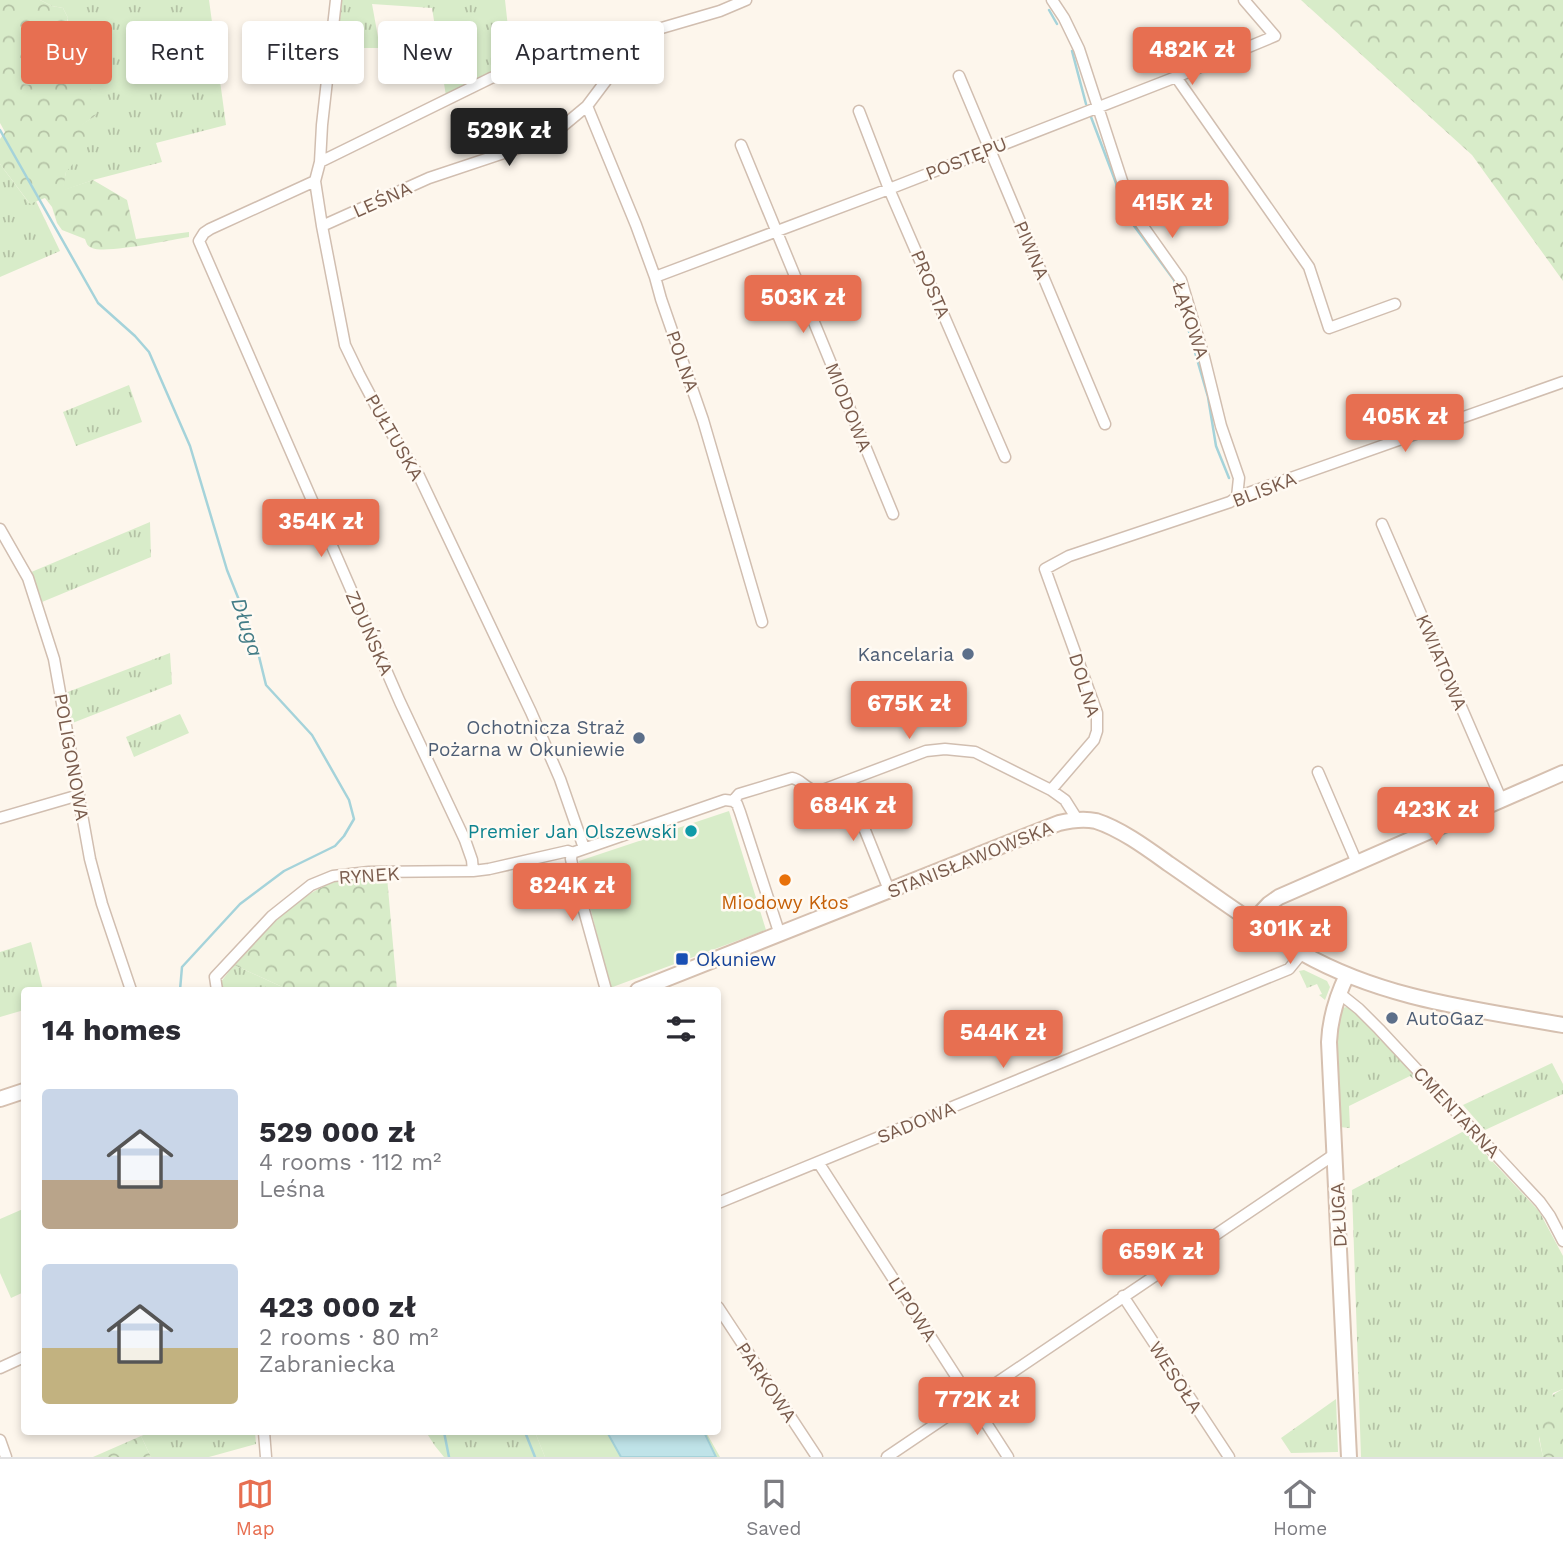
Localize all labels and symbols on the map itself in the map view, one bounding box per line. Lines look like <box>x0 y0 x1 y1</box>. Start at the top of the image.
pin: 482K zł <box>1127 28 1257 87</box>
pin: 529K zł <box>444 108 574 168</box>
street label: POSTĘPU <box>922 132 1010 185</box>
street label: LEŚNA <box>349 176 416 223</box>
pin: 415K zł <box>1107 180 1237 240</box>
street label: PIWNA <box>1009 217 1054 284</box>
street label: PROSTA <box>906 246 955 322</box>
pin: 503K zł <box>738 276 868 335</box>
street label: ŁĄKOWA <box>1167 278 1214 362</box>
street label: POLNA <box>661 327 704 395</box>
street label: MIODOWA <box>820 359 877 455</box>
street label: PUŁTUSKA <box>360 390 429 485</box>
pin: 405K zł <box>1340 394 1470 454</box>
street label: BLISKA <box>1229 467 1300 512</box>
pin: 354K zł <box>256 500 386 559</box>
street label: ZDUŃSKA <box>341 587 399 680</box>
water label: Długa <box>226 594 269 660</box>
street label: KWIATOWA <box>1411 611 1472 714</box>
place label: Kancelaria <box>858 643 954 666</box>
marker: Kancelaria <box>960 646 976 662</box>
street label: DOLNA <box>1064 650 1105 720</box>
pin: 675K zł <box>844 682 974 741</box>
street label: POLIGONOWA <box>49 692 94 823</box>
place label: Ochotnicza Straż Pożarna w Okuniewie <box>428 716 625 761</box>
marker: Ochotnicza Straż Pożarna w Okuniewie <box>631 730 647 746</box>
pin: 684K zł <box>788 784 918 843</box>
pin: 423K zł <box>1371 788 1501 847</box>
street label: STANISŁAWOWSKA <box>884 816 1057 903</box>
place label: Premier Jan Olszewski <box>468 820 677 843</box>
marker: Premier Jan Olszewski <box>683 823 699 839</box>
street label: RYNEK <box>338 862 400 889</box>
pin: 824K zł <box>507 864 637 923</box>
marker: Miodowy Kłos <box>777 872 793 888</box>
place label: Miodowy Kłos <box>721 891 849 914</box>
pin: 301K zł <box>1225 906 1355 966</box>
place label: Okuniew <box>696 948 776 971</box>
marker: Okuniew <box>674 951 690 967</box>
place label: AutoGaz <box>1406 1007 1484 1030</box>
pin: 544K zł <box>938 1010 1068 1070</box>
marker: AutoGaz <box>1384 1010 1400 1026</box>
street label: CMENTARNA <box>1408 1062 1505 1163</box>
street label: SADOWA <box>874 1096 959 1149</box>
street label: DŁUGA <box>1325 1181 1352 1248</box>
pin: 659K zł <box>1096 1230 1226 1289</box>
street label: LIPOWA <box>883 1273 942 1346</box>
street label: WESOŁA <box>1144 1337 1208 1418</box>
street label: PARKOWA <box>731 1338 802 1427</box>
pin: 772K zł <box>912 1378 1042 1437</box>

